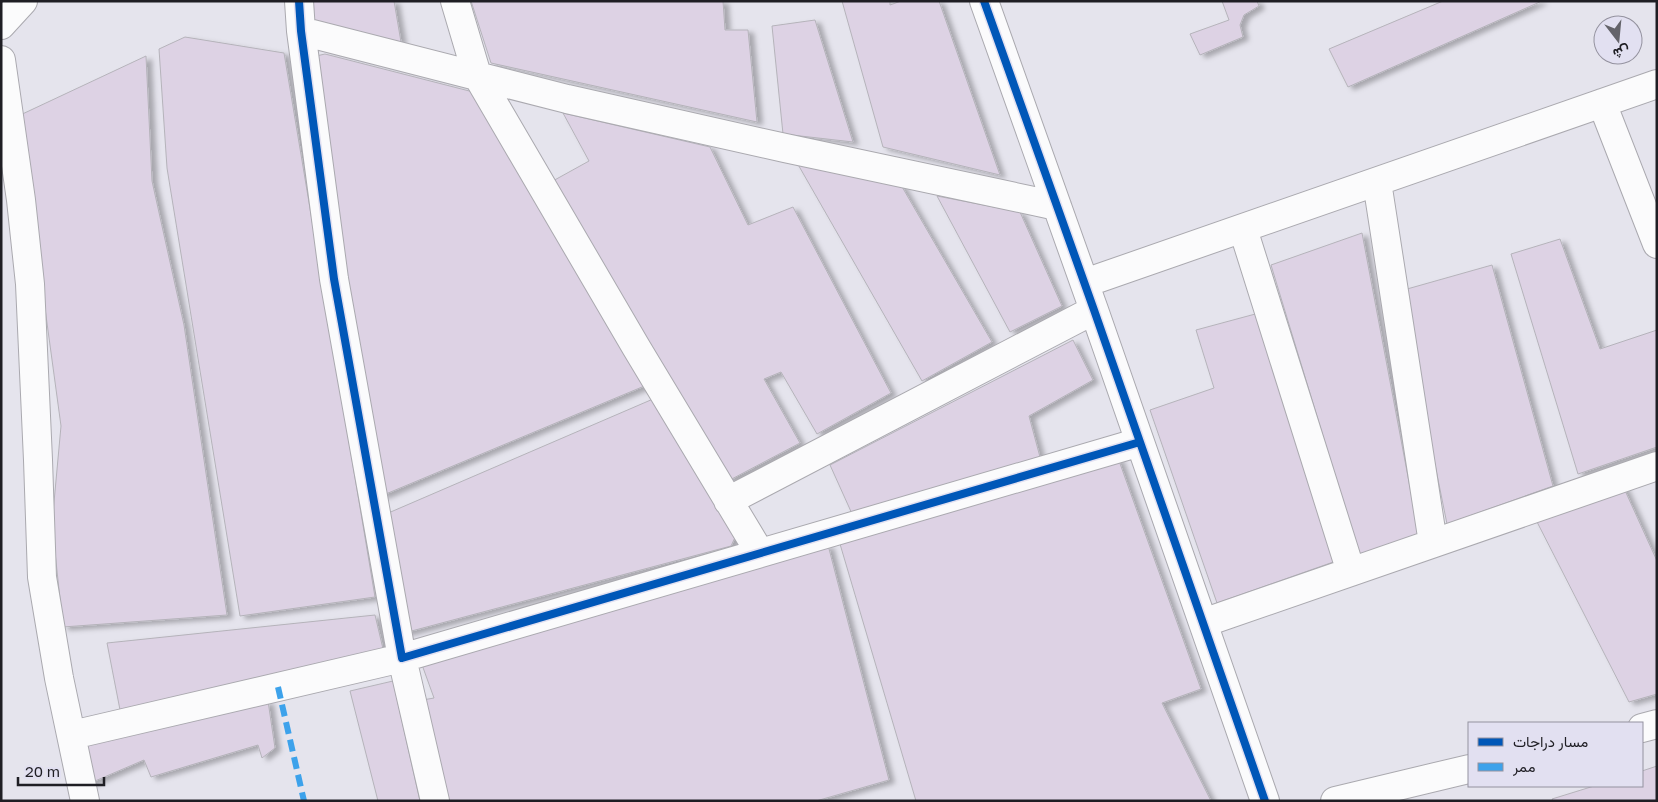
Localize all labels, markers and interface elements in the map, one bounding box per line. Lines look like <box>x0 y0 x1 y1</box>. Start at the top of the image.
north arrow <box>1593 15 1643 65</box>
text: ش <box>1611 42 1632 64</box>
legend <box>1468 722 1643 787</box>
text: مسار دراجات <box>1513 732 1588 751</box>
scale bar <box>18 754 104 786</box>
text: ممر <box>1512 757 1535 776</box>
text: 20 m <box>25 762 60 780</box>

